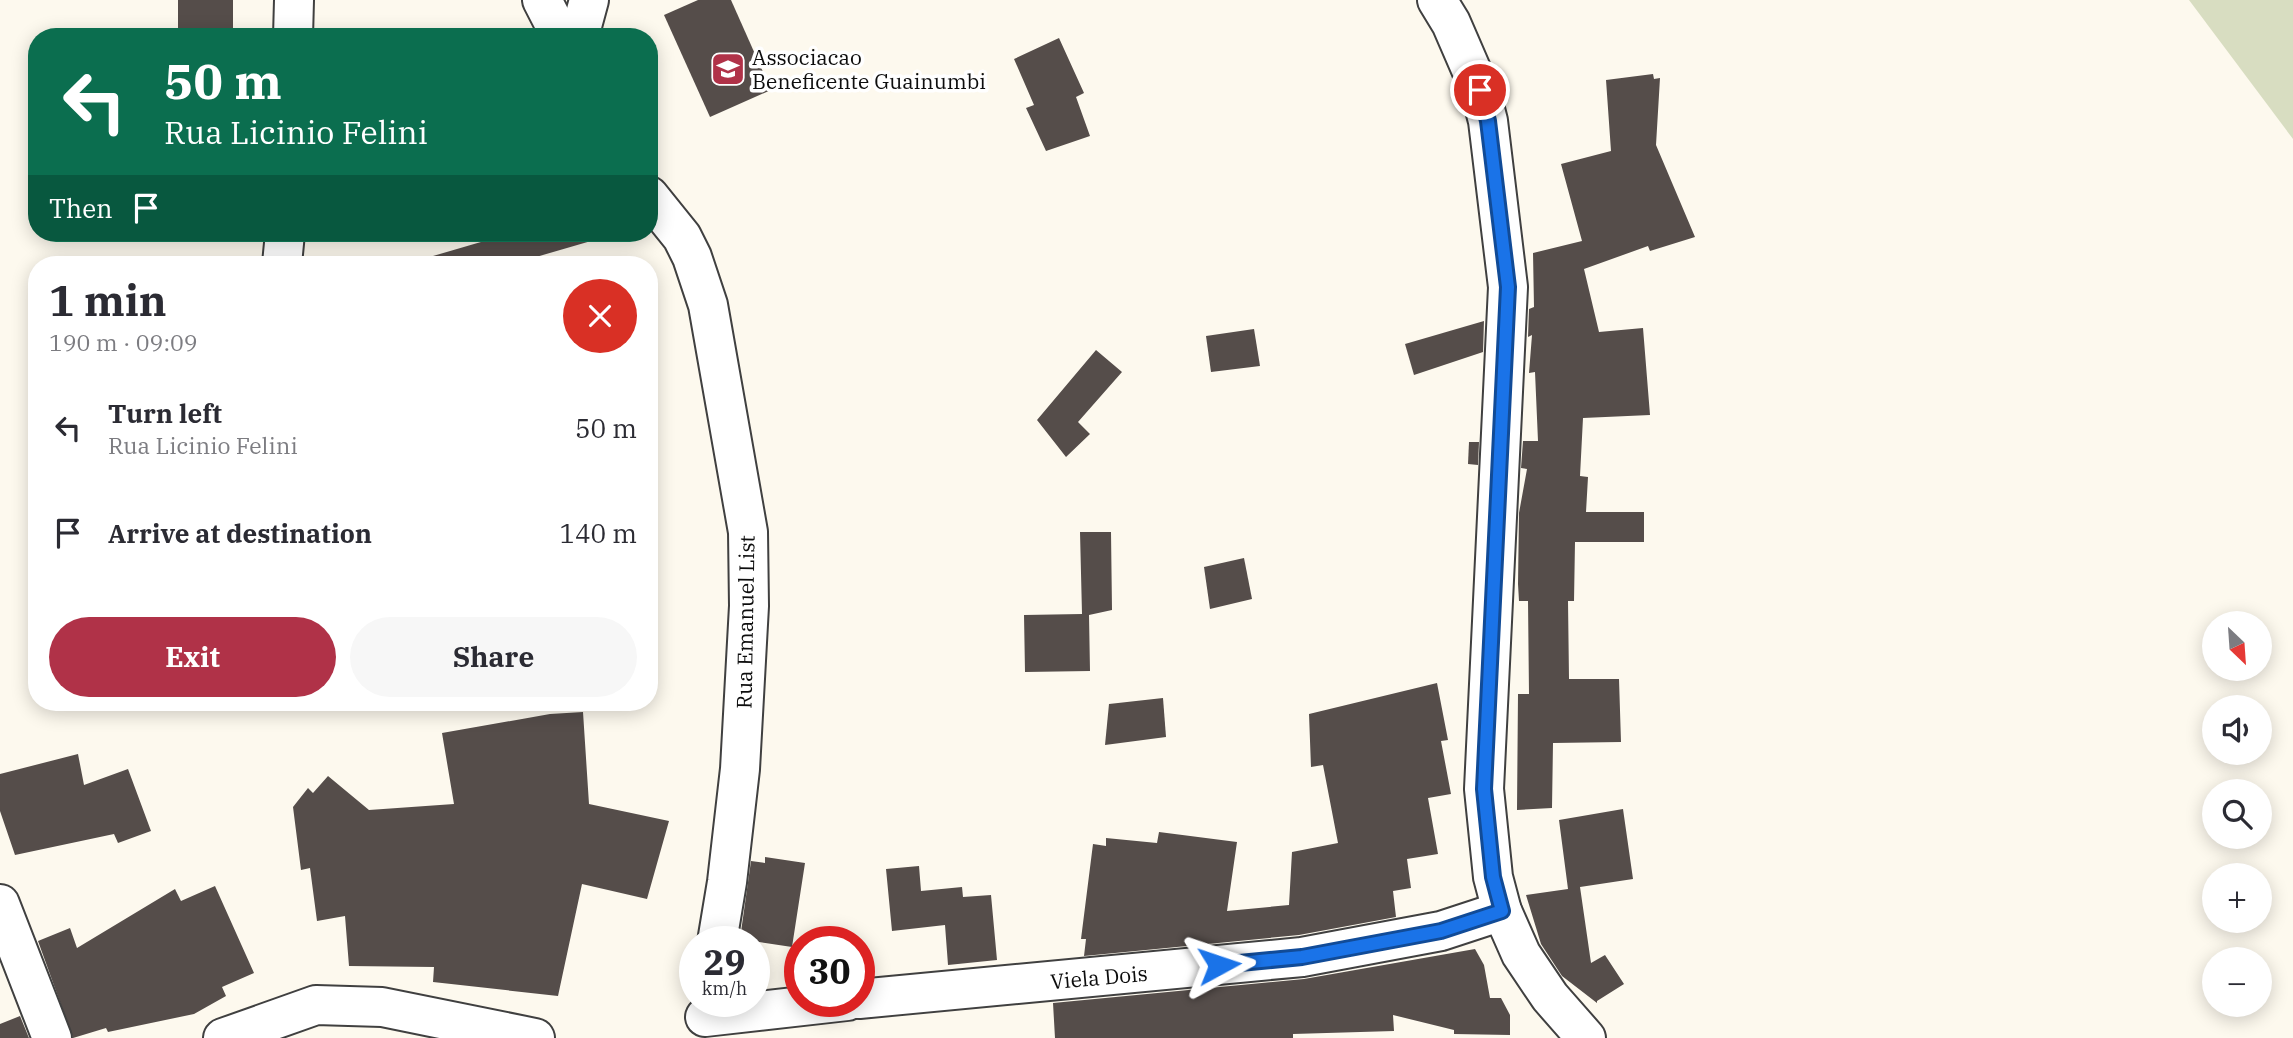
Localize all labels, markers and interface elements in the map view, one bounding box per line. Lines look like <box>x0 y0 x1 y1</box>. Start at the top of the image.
place label: Associacao Beneficente Guainumbi <box>752 43 986 95</box>
text: 50 m <box>164 49 282 112</box>
school or university icon: Associacao Beneficente Guainumbi <box>709 50 747 88</box>
icon: left <box>49 56 140 147</box>
pin <box>1450 60 1510 120</box>
icon: arrive <box>1461 71 1499 109</box>
text: Rua Licinio Felini <box>164 111 428 153</box>
icon: arrive <box>127 189 165 227</box>
text: Then <box>49 191 113 225</box>
text: 1 min <box>49 273 167 328</box>
button: close <box>563 279 637 353</box>
text: 190 m · 09:09 <box>49 327 198 357</box>
text: Turn left <box>108 396 222 430</box>
icon: left <box>49 409 87 447</box>
text: 50 m <box>575 411 637 445</box>
text: Rua Licinio Felini <box>108 430 298 460</box>
icon: arrive <box>49 514 87 552</box>
text: Arrive at destination <box>108 516 372 550</box>
text: 140 m <box>559 516 637 550</box>
street label: Rua Emanuel List <box>729 535 761 709</box>
north arrow <box>2202 611 2272 681</box>
map controls <box>2202 611 2272 1017</box>
button: Exit <box>49 617 336 697</box>
button: Share <box>350 617 637 697</box>
button: sound <box>2202 695 2272 765</box>
button: search <box>2202 779 2272 849</box>
button: + <box>2202 863 2272 933</box>
speed limit sign: 30 <box>784 926 875 1017</box>
position arrow <box>1182 928 1256 1002</box>
text: 29 <box>703 939 746 985</box>
button: − <box>2202 947 2272 1017</box>
street label: Viela Dois <box>1049 959 1149 995</box>
text: km/h <box>702 977 747 1000</box>

